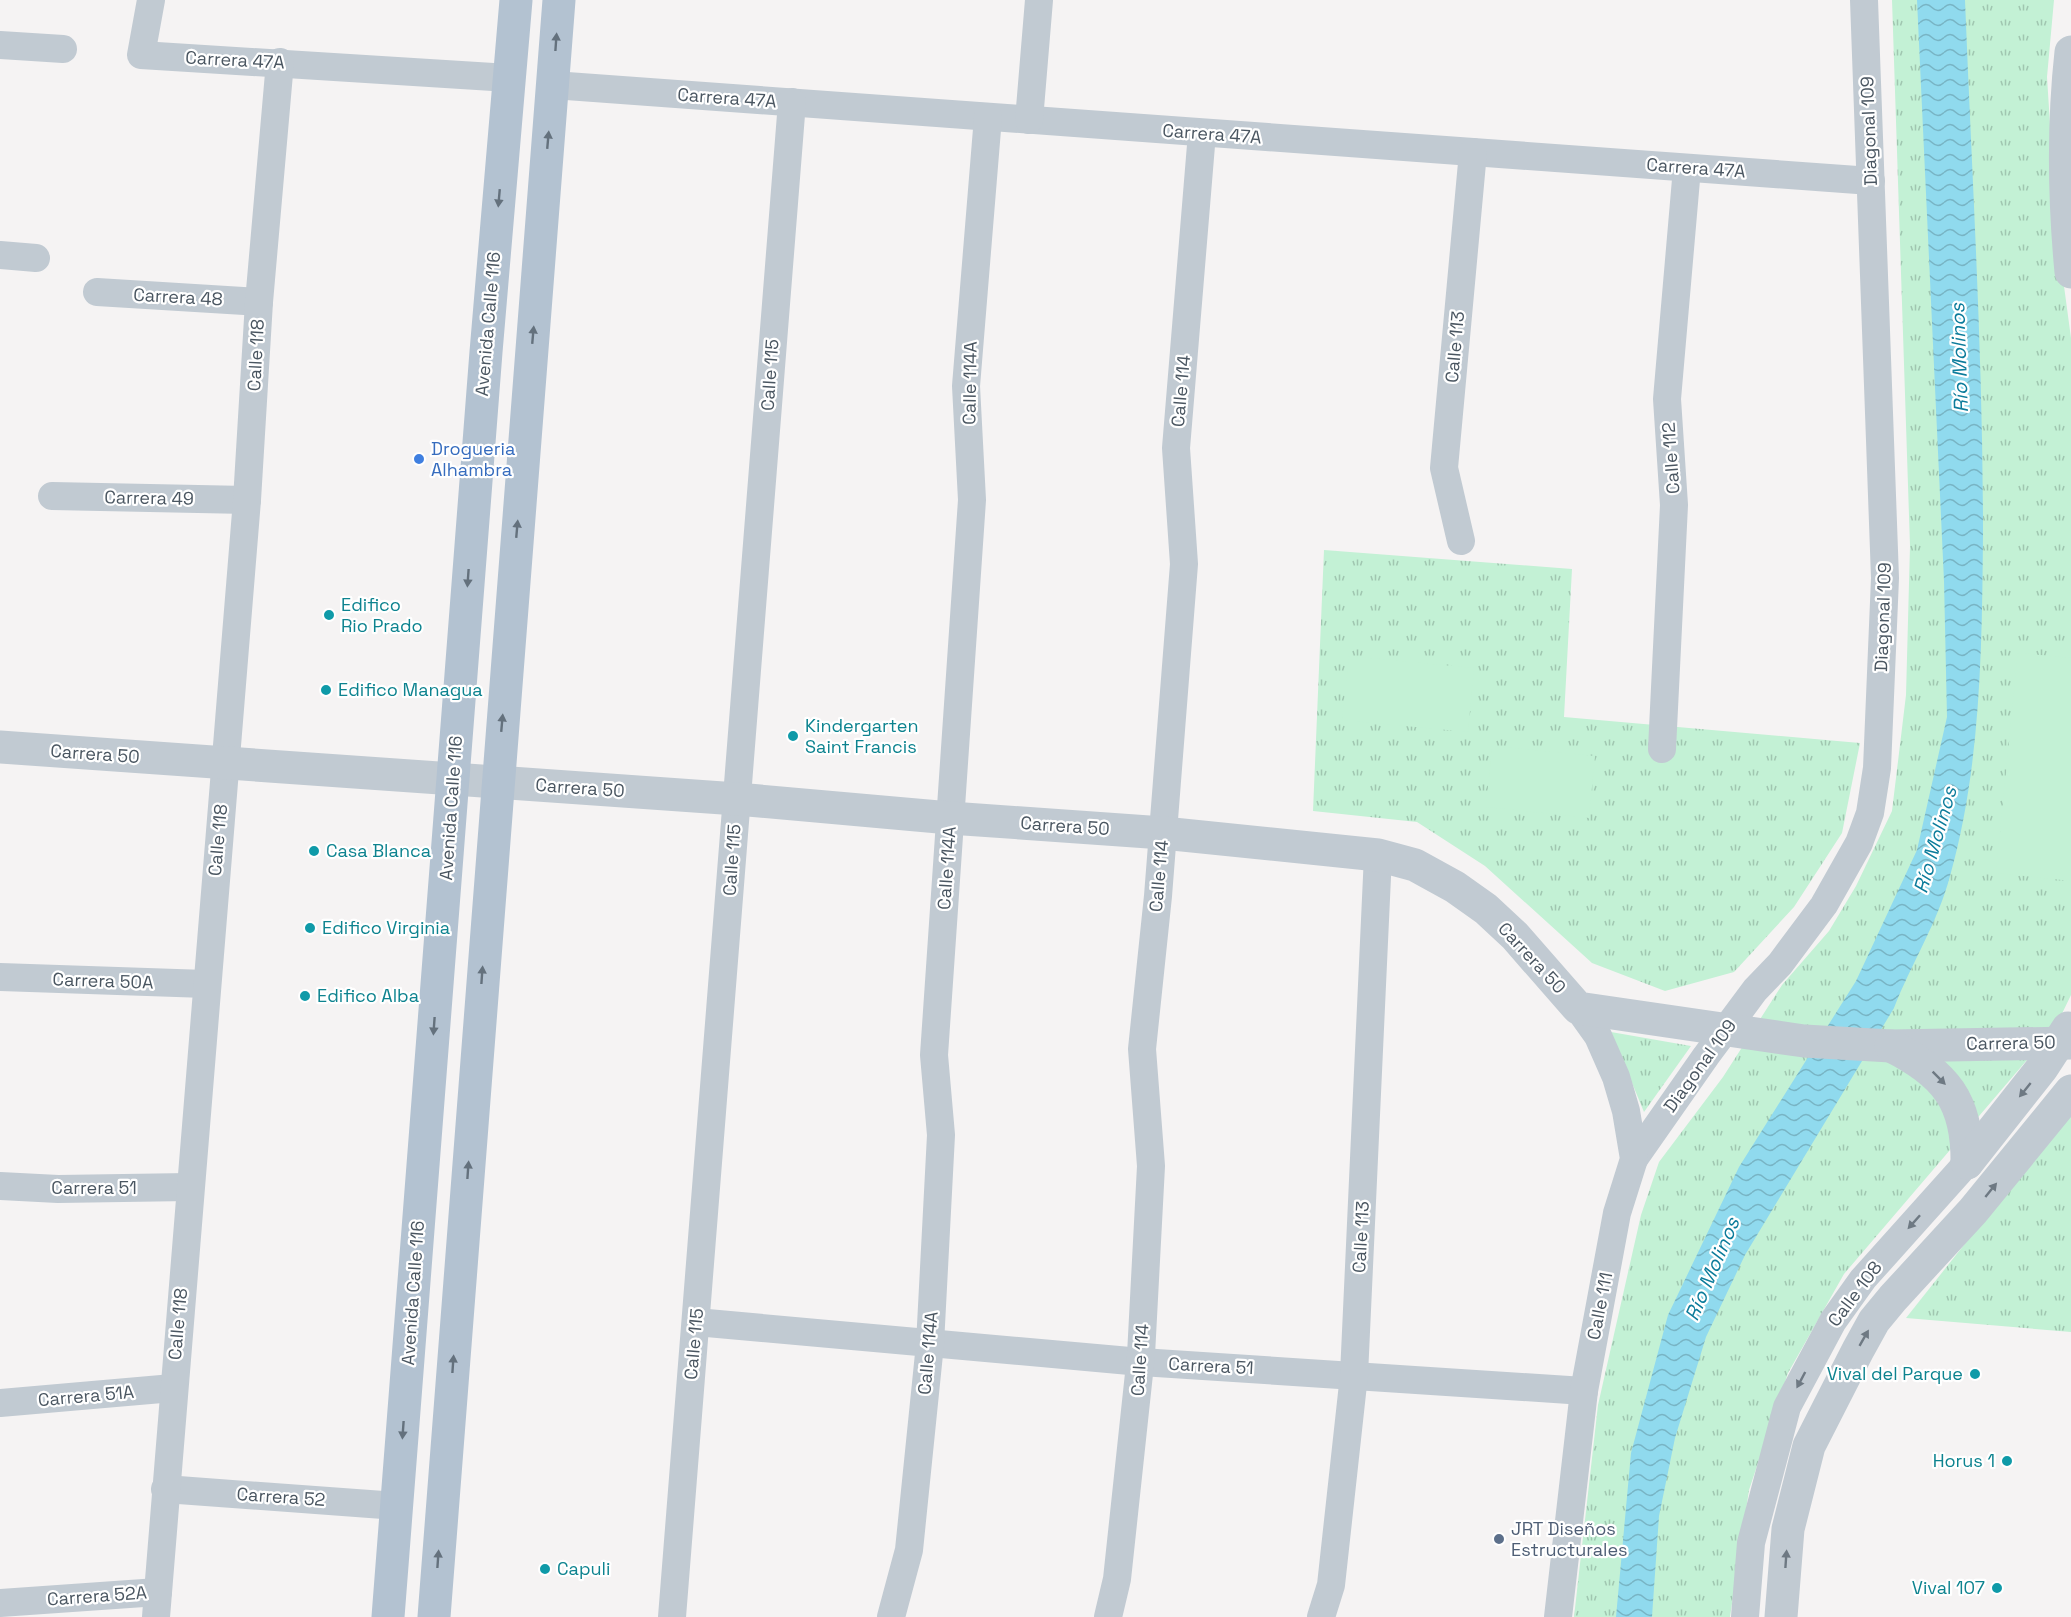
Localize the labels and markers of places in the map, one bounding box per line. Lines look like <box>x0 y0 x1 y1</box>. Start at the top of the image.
place label: Drogueria Alhambra <box>431 437 515 481</box>
marker: Drogueria Alhambra <box>412 452 426 466</box>
place label: Edifico Rio Prado <box>341 593 423 637</box>
marker: Edifico Rio Prado <box>322 608 336 622</box>
place label: Edifico Managua <box>338 678 483 701</box>
marker: Edifico Managua <box>319 683 333 697</box>
place label: Kindergarten Saint Francis <box>805 714 918 758</box>
marker: Kindergarten Saint Francis <box>786 729 800 743</box>
place label: Casa Blanca <box>326 839 431 862</box>
marker: Casa Blanca <box>307 844 321 858</box>
place label: Edifico Virginia <box>322 916 450 939</box>
marker: Edifico Virginia <box>303 921 317 935</box>
place label: Edifico Alba <box>317 984 419 1007</box>
marker: Edifico Alba <box>298 989 312 1003</box>
place label: Vival del Parque <box>1827 1362 1963 1385</box>
marker: Vival del Parque <box>1968 1367 1982 1381</box>
place label: Horus 1 <box>1933 1449 1995 1472</box>
marker: Horus 1 <box>2000 1454 2014 1468</box>
place label: JRT Diseños Estructurales <box>1511 1517 1628 1561</box>
marker: JRT Diseños Estructurales <box>1492 1532 1506 1546</box>
place label: Capuli <box>557 1557 610 1580</box>
marker: Capuli <box>538 1562 552 1576</box>
place label: Vival 107 <box>1912 1576 1985 1599</box>
marker: Vival 107 <box>1990 1581 2004 1595</box>

